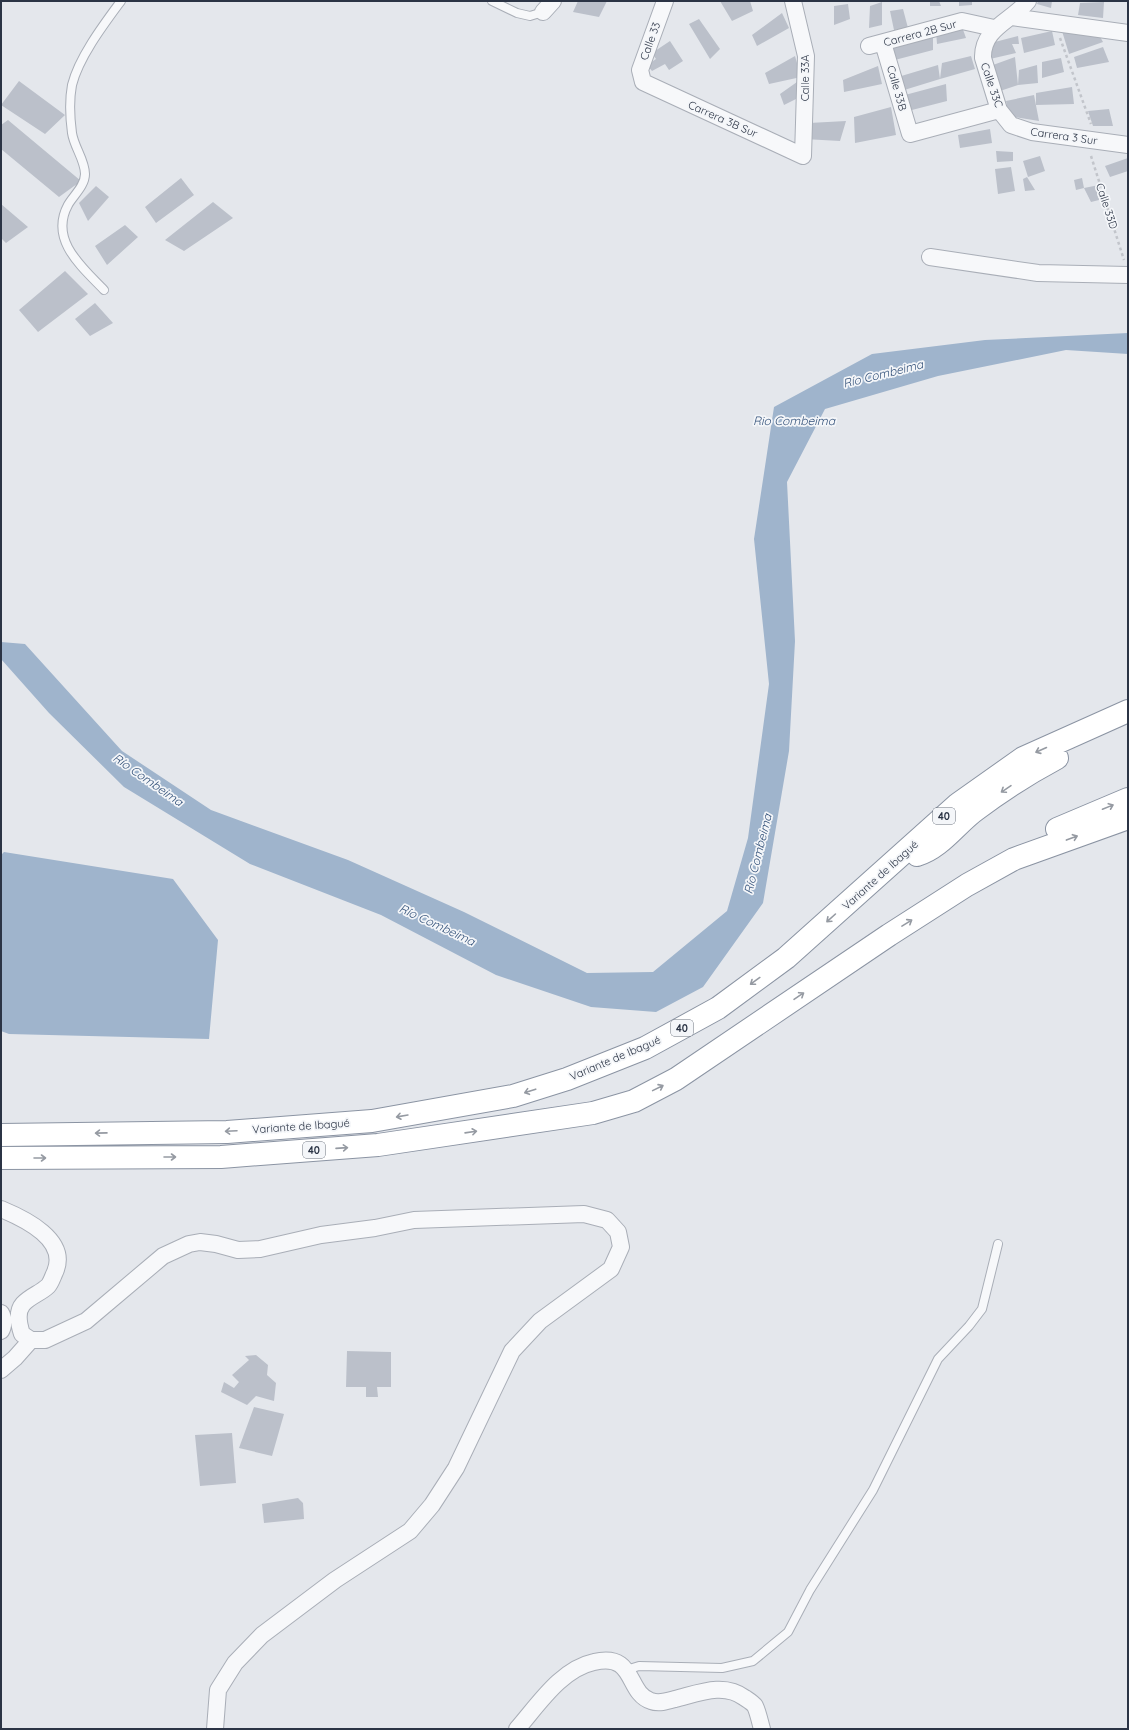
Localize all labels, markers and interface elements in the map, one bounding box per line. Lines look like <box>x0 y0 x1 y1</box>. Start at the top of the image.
street label: Carrera 2B Sur <box>882 16 959 49</box>
street label: Calle 33 <box>637 20 663 62</box>
street label: Calle 33A <box>798 55 812 101</box>
street label: Calle 33C <box>978 61 1006 109</box>
street label: Calle 33B <box>884 64 910 112</box>
street label: Carrera 3B Sur <box>686 97 761 141</box>
street label: Carrera 3 Sur <box>1030 124 1099 148</box>
street label: Calle 33D <box>1093 181 1121 231</box>
water label: Río Combeima <box>841 356 925 391</box>
water label: Rio Combeima <box>753 413 836 428</box>
one-way arrow <box>1036 747 1048 754</box>
water label: Río Combeima <box>110 750 187 810</box>
one-way arrow <box>1001 785 1012 793</box>
one-way arrow <box>1102 803 1114 811</box>
road number: 40 <box>933 808 955 824</box>
water label: Río Combeima <box>740 812 775 895</box>
one-way arrow <box>1065 834 1077 842</box>
street label: Variante de Ibagué <box>839 837 921 913</box>
water label: Río Combeima <box>397 900 478 949</box>
one-way arrow <box>826 913 836 923</box>
one-way arrow <box>902 919 913 928</box>
one-way arrow <box>749 977 760 985</box>
one-way arrow <box>794 992 805 1000</box>
road number: 40 <box>671 1020 693 1036</box>
street label: Variante de Ibagué <box>567 1032 663 1084</box>
one-way arrow <box>652 1084 664 1091</box>
one-way arrow <box>523 1088 536 1095</box>
one-way arrow <box>396 1112 409 1120</box>
street label: Variante de Ibagué <box>252 1116 350 1136</box>
one-way arrow <box>225 1128 238 1135</box>
one-way arrow <box>464 1128 477 1136</box>
one-way arrow <box>95 1129 108 1137</box>
road number: 40 <box>303 1142 325 1158</box>
one-way arrow <box>335 1144 348 1151</box>
one-way arrow <box>163 1153 176 1161</box>
one-way arrow <box>33 1154 46 1162</box>

